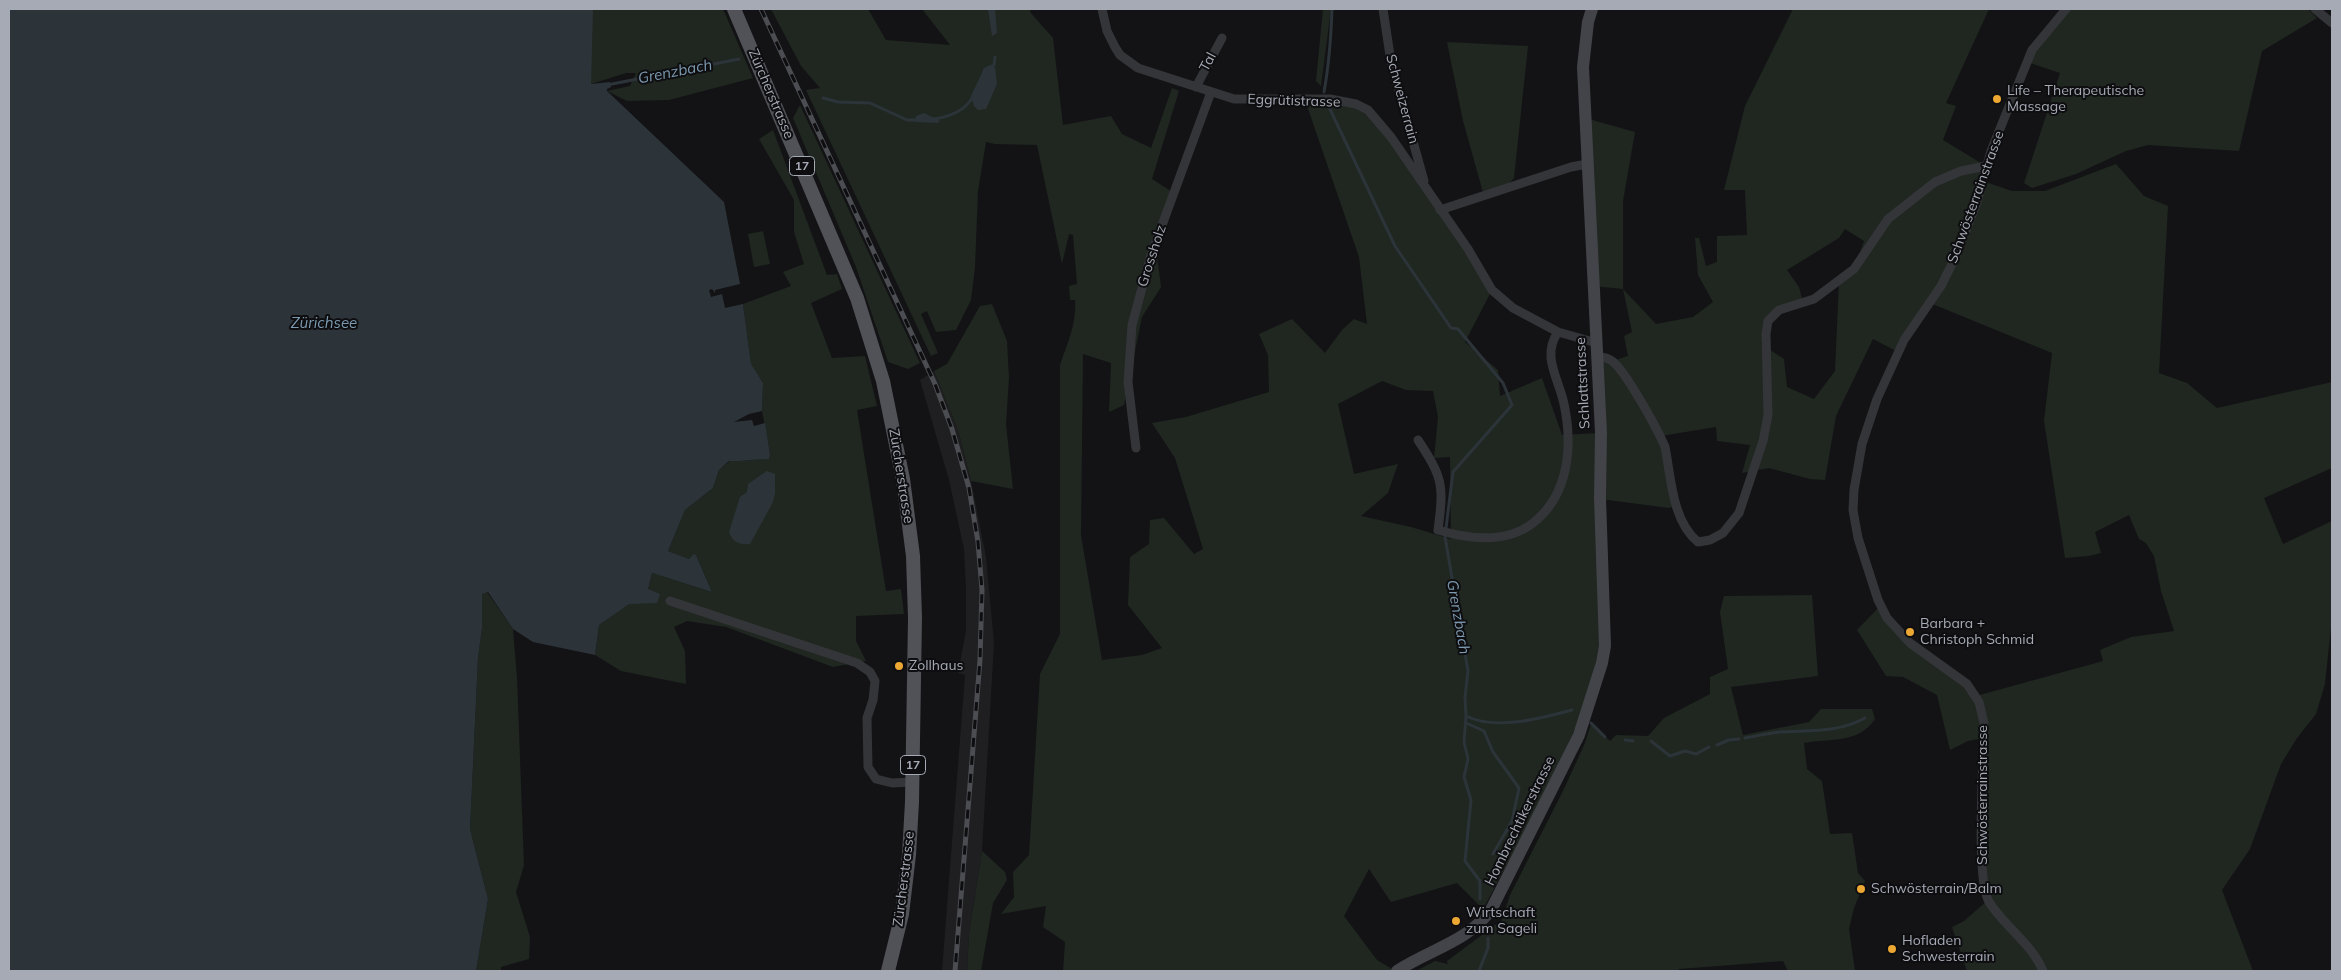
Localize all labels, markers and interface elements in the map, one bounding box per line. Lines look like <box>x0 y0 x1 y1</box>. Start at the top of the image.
street label: Zürcherstrasse <box>745 47 797 141</box>
street label: Tal <box>1196 50 1220 74</box>
street label: Schweizerrain <box>1382 53 1422 145</box>
water label: Grenzbach <box>636 56 714 88</box>
place label: Life – Therapeutische Massage <box>2007 83 2144 115</box>
street label: Eggrütistrasse <box>1247 91 1341 111</box>
marker: Life – Therapeutische Massage <box>1991 93 2003 105</box>
street label: Schwösterrainstrasse <box>1944 128 2008 266</box>
road number: 17 <box>790 157 814 176</box>
street label: Grossholz <box>1134 223 1170 289</box>
water label: Zürichsee <box>291 314 357 332</box>
street label: Schlattstrasse <box>1572 337 1594 429</box>
street label: Zürcherstrasse <box>885 427 917 525</box>
water label: Grenzbach <box>1443 578 1473 656</box>
place label: Barbara + Christoph Schmid <box>1920 616 2034 648</box>
marker: Barbara + Christoph Schmid <box>1904 626 1916 638</box>
place label: Zollhaus <box>909 658 963 674</box>
marker: Zollhaus <box>893 660 905 672</box>
street label: Schwösterrainstrasse <box>1975 725 1991 865</box>
street label: Hombrechtikerstrasse <box>1481 754 1559 888</box>
road number: 17 <box>900 756 926 774</box>
street label: Zürcherstrasse <box>890 830 918 928</box>
place label: Schwösterrain/Balm <box>1871 881 2002 897</box>
marker: Schwösterrain/Balm <box>1855 883 1867 895</box>
place label: Wirtschaft zum Sageli <box>1466 905 1537 938</box>
marker: Wirtschaft zum Sageli <box>1450 915 1462 927</box>
place label: Hofladen Schwesterrain <box>1902 933 1995 966</box>
marker: Hofladen Schwesterrain <box>1886 943 1898 955</box>

